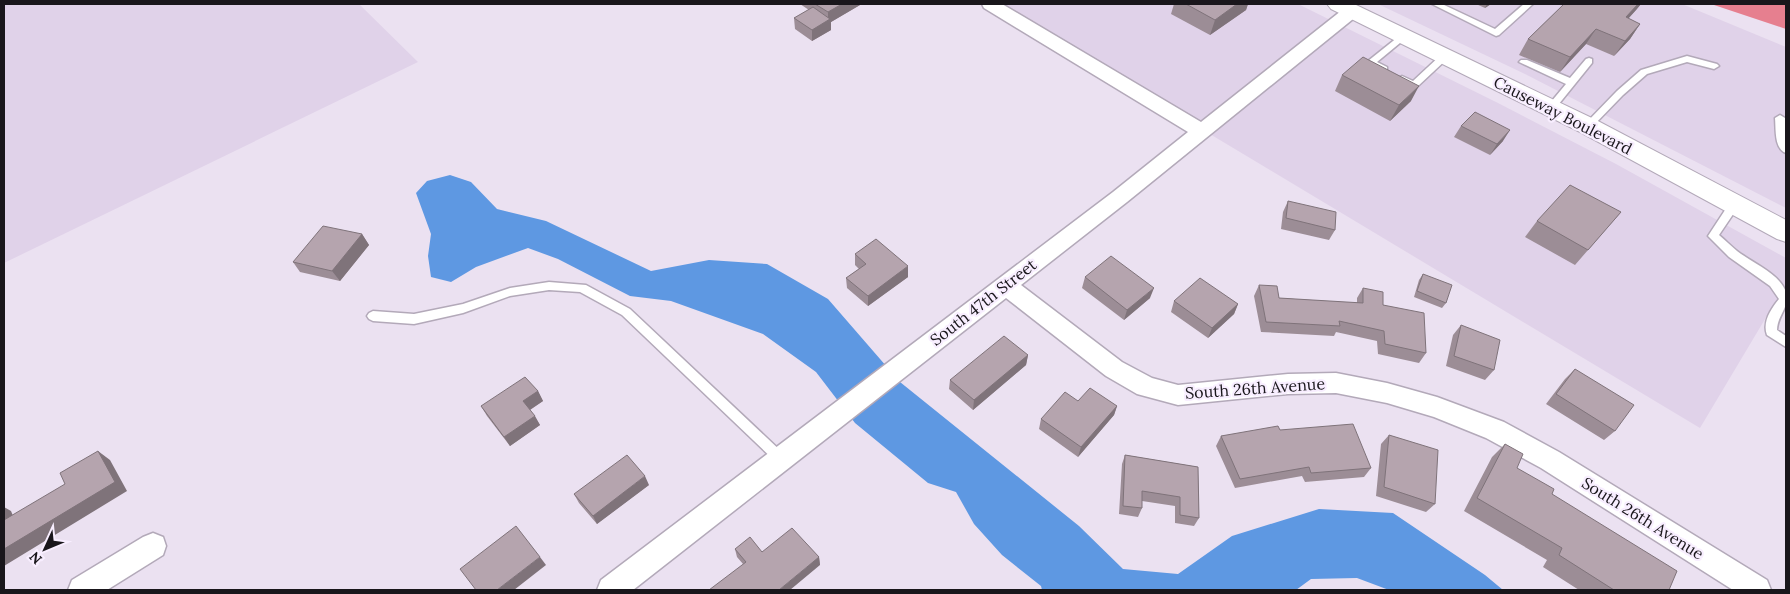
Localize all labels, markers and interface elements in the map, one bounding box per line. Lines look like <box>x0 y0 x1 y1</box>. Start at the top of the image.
street label: Causeway Boulevard <box>1490 71 1636 159</box>
street label: South 47th Street <box>926 254 1041 350</box>
street label: South 26th Avenue <box>1184 373 1326 403</box>
street label: South 26th Avenue <box>1578 472 1708 564</box>
north arrow <box>20 524 70 574</box>
text: N <box>25 548 46 568</box>

